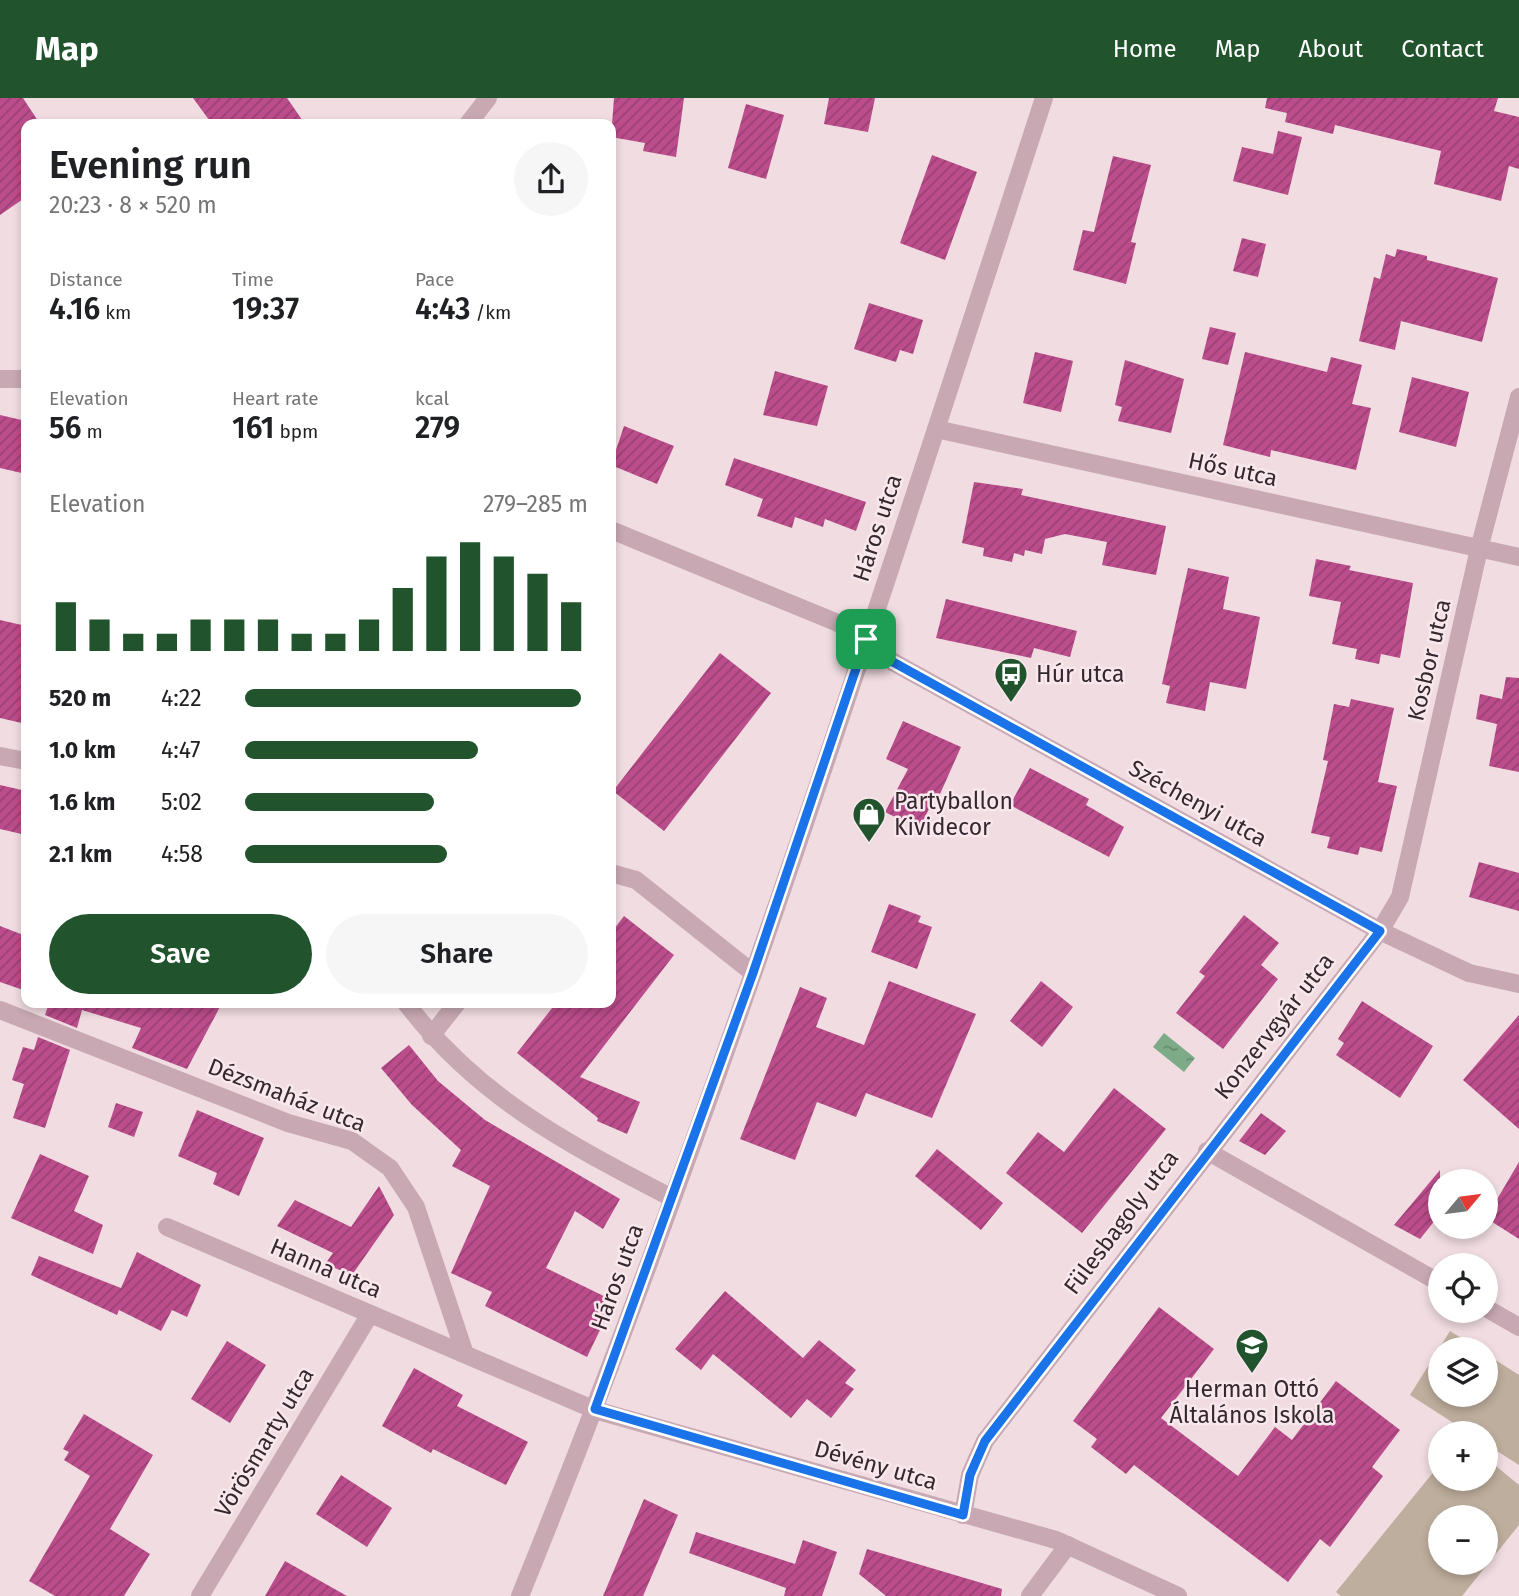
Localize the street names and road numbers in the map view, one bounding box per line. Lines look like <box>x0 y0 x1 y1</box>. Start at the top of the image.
street label: Hős utca <box>1186 446 1280 492</box>
street label: Háros utca <box>846 471 908 585</box>
street label: Kosbor utca <box>1401 596 1457 724</box>
street label: Széchenyi utca <box>1124 754 1272 852</box>
street label: Konzervgyár utca <box>1208 947 1340 1105</box>
street label: Dézsmaház utca <box>204 1052 370 1138</box>
street label: Fülesbagoly utca <box>1058 1144 1184 1300</box>
street label: Háros utca <box>585 1220 649 1334</box>
street label: Hanna utca <box>266 1232 386 1304</box>
street label: Vörösmarty utca <box>208 1362 320 1522</box>
street label: Dévény utca <box>811 1434 941 1496</box>

